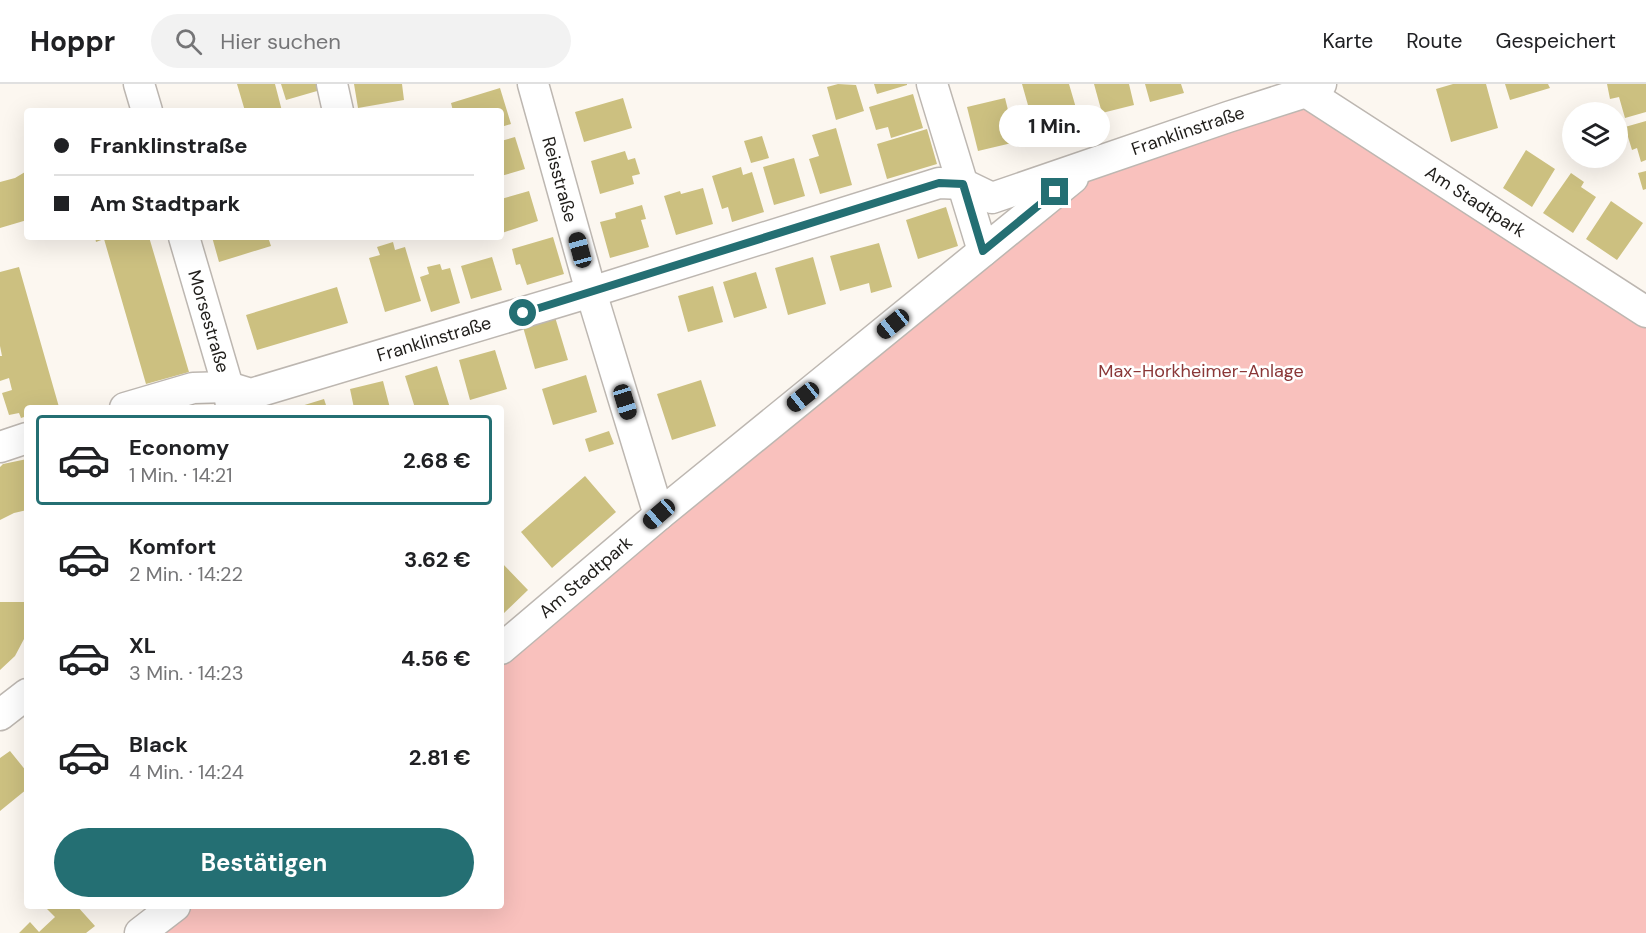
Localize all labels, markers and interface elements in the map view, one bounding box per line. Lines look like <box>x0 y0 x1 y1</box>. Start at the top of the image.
search box <box>151 14 571 68</box>
text: Hoppr <box>30 23 115 60</box>
icon: search <box>172 25 205 58</box>
text: Hier suchen <box>220 27 341 56</box>
text: Karte <box>1322 27 1373 55</box>
text: Route <box>1406 27 1462 55</box>
text: Gespeichert <box>1495 27 1616 55</box>
street label: Franklinstraße <box>1128 100 1248 161</box>
map controls <box>1562 102 1628 168</box>
button: layers <box>1562 102 1628 168</box>
callout: 1 Min. <box>1000 105 1110 147</box>
text: 1 Min. <box>1028 113 1081 139</box>
text: Franklinstraße <box>90 131 247 160</box>
street label: Reisstraße <box>536 134 583 225</box>
street label: Am Stadtpark <box>1420 160 1530 243</box>
route end <box>1041 178 1068 205</box>
text: Am Stadtpark <box>90 189 240 218</box>
car <box>567 230 593 270</box>
street label: Morsestraße <box>182 267 235 376</box>
route start <box>509 299 536 326</box>
car <box>873 306 913 342</box>
street label: Franklinstraße <box>374 311 494 368</box>
park label: Max-Horkheimer-Anlage <box>1098 359 1304 383</box>
car <box>783 379 823 415</box>
car <box>611 382 639 422</box>
icon: car <box>57 433 111 487</box>
text: Economy <box>129 433 229 462</box>
text: 2.68 € <box>403 446 471 475</box>
text: 1 Min. · 14:21 <box>129 462 232 488</box>
car <box>640 495 678 533</box>
street label: Am Stadtpark <box>534 531 637 624</box>
icon: car <box>57 532 111 586</box>
text: Komfort <box>129 532 216 561</box>
text: 3.62 € <box>404 545 471 574</box>
text: 2 Min. · 14:22 <box>129 561 243 587</box>
icon: car <box>57 631 111 685</box>
text: XL <box>129 631 156 660</box>
text: 4.56 € <box>401 644 471 673</box>
text: 3 Min. · 14:23 <box>129 660 244 686</box>
icon: car <box>57 730 111 784</box>
text: Black <box>129 730 188 759</box>
text: 2.81 € <box>409 743 471 772</box>
text: 4 Min. · 14:24 <box>129 759 244 785</box>
button: Bestätigen <box>54 828 474 897</box>

